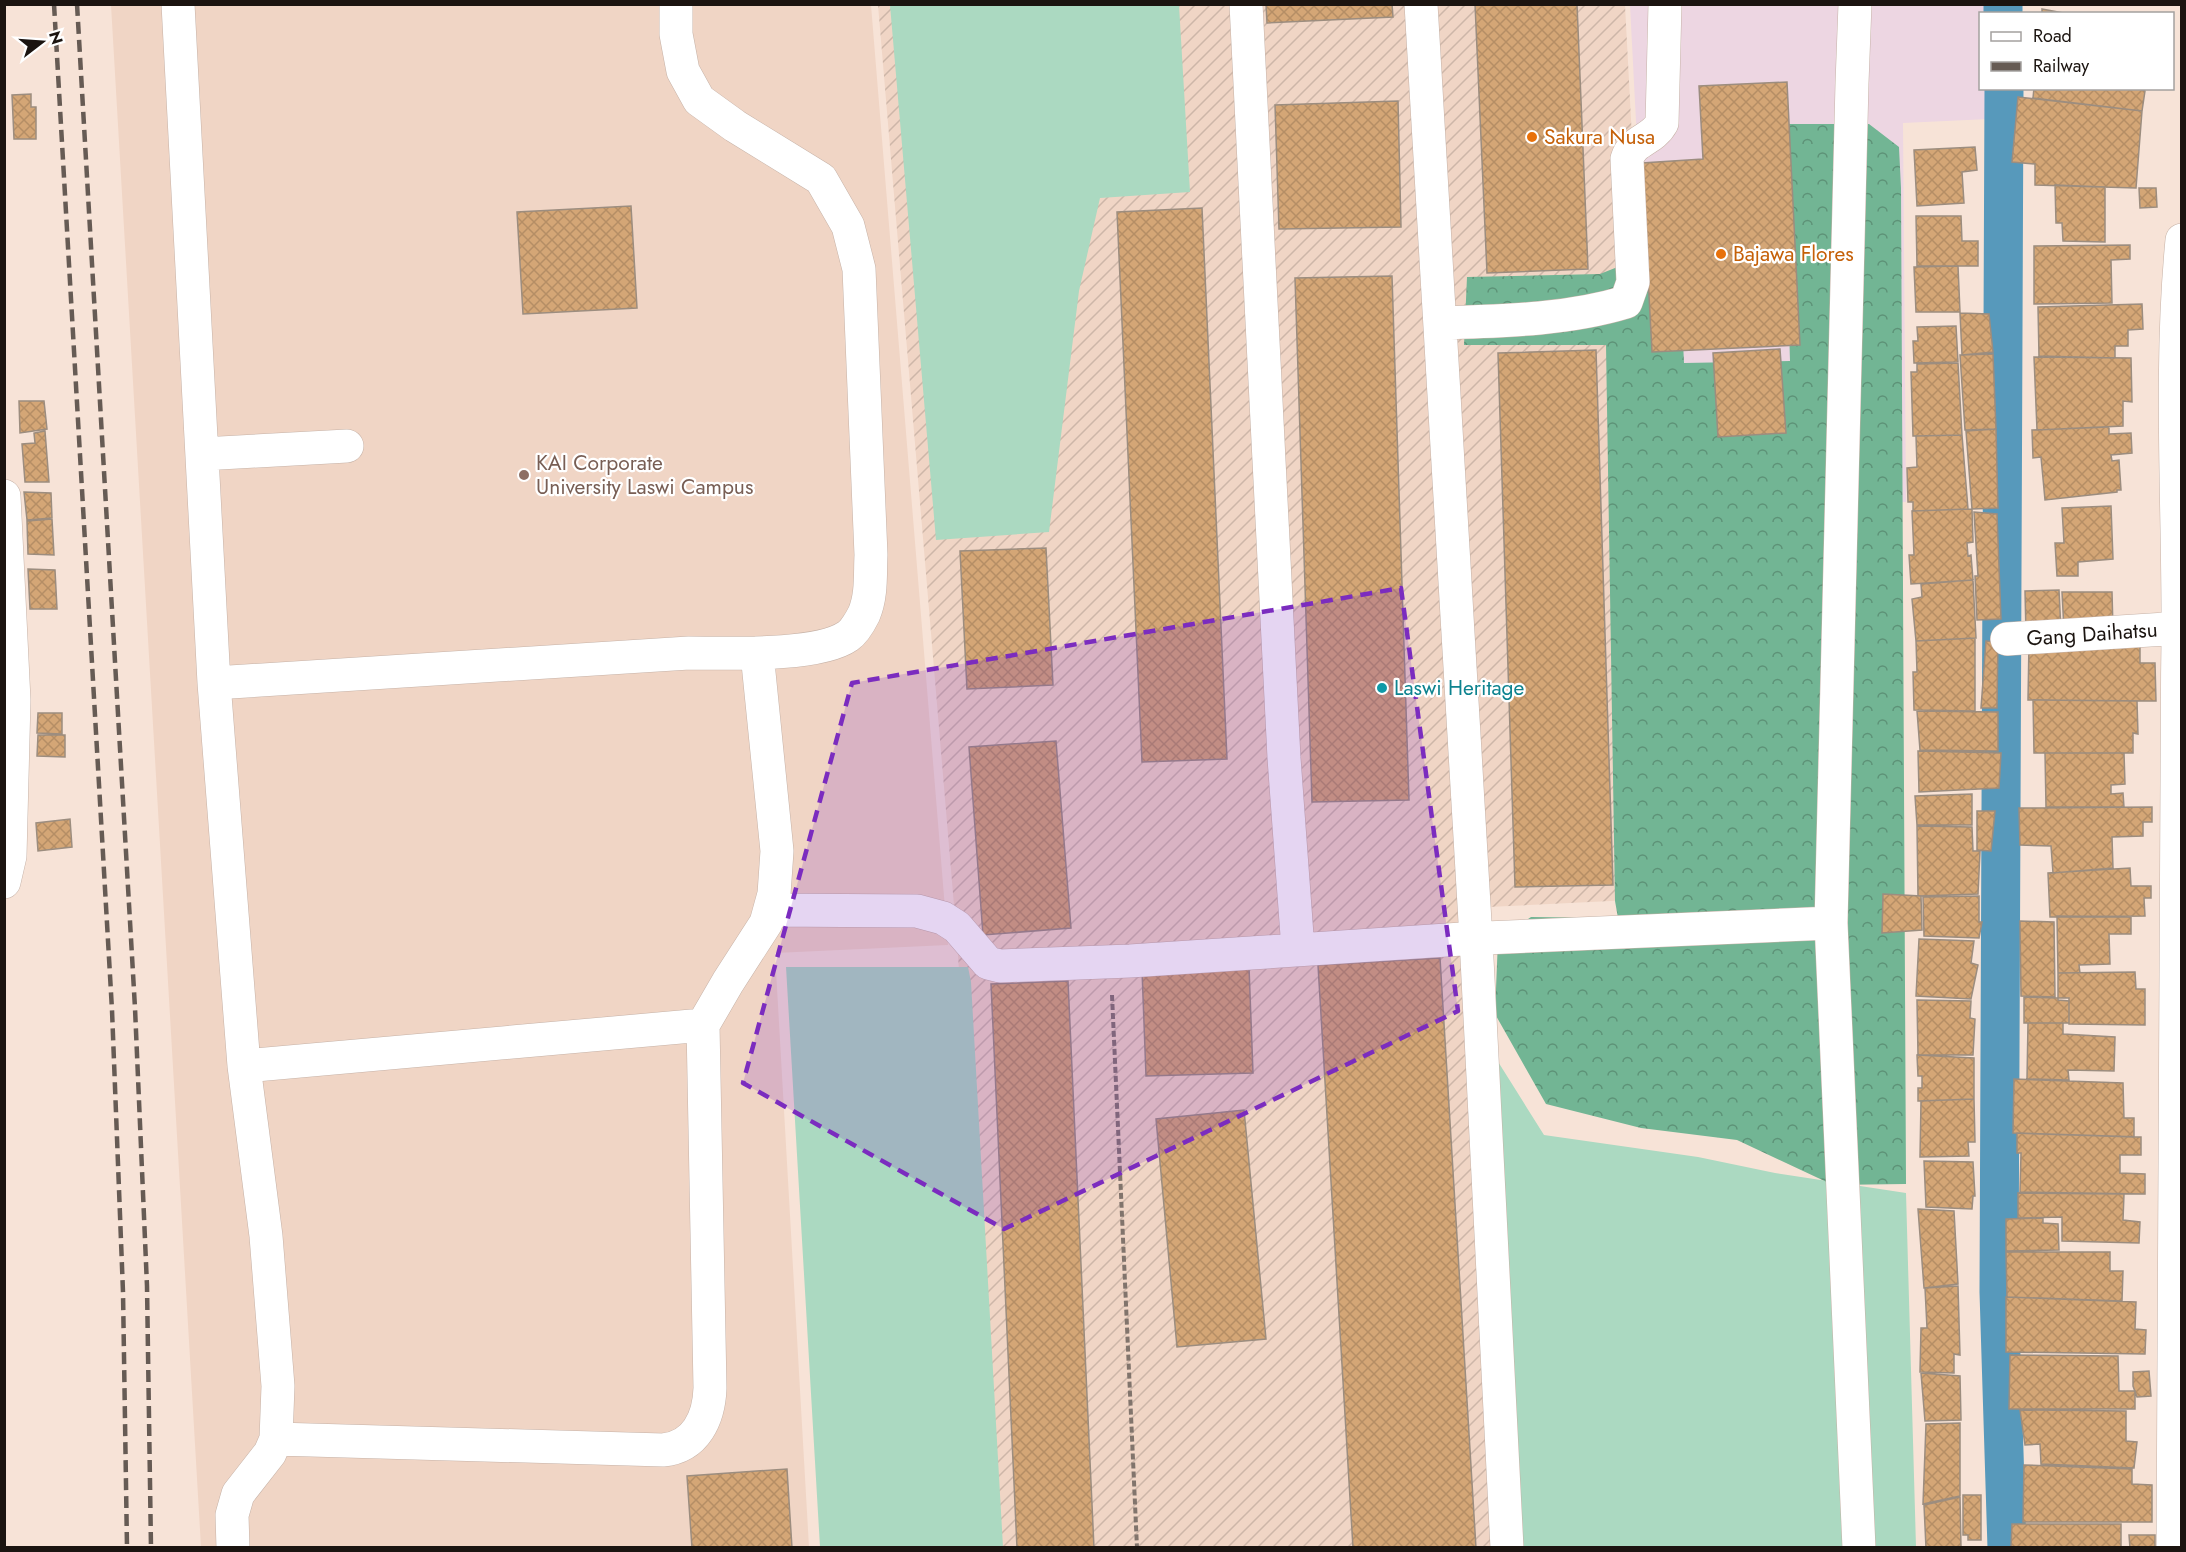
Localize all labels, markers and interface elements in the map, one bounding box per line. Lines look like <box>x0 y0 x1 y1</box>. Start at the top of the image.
north arrow <box>12 12 72 72</box>
legend <box>1979 12 2174 90</box>
text: Road <box>2033 23 2072 49</box>
text: N <box>43 28 69 47</box>
text: Railway <box>2033 53 2089 79</box>
place label: Sakura Nusa <box>1544 122 1655 152</box>
marker: Sakura Nusa <box>1525 130 1539 144</box>
place label: Bajawa Flores <box>1733 239 1854 269</box>
marker: Bajawa Flores <box>1714 247 1728 261</box>
place label: KAI Corporate University Laswi Campus <box>536 448 753 502</box>
marker: KAI Corporate University Laswi Campus <box>517 468 531 482</box>
street label: Gang Daihatsu <box>2026 614 2158 654</box>
place label: Laswi Heritage <box>1394 673 1525 703</box>
marker: Laswi Heritage <box>1375 681 1389 695</box>

